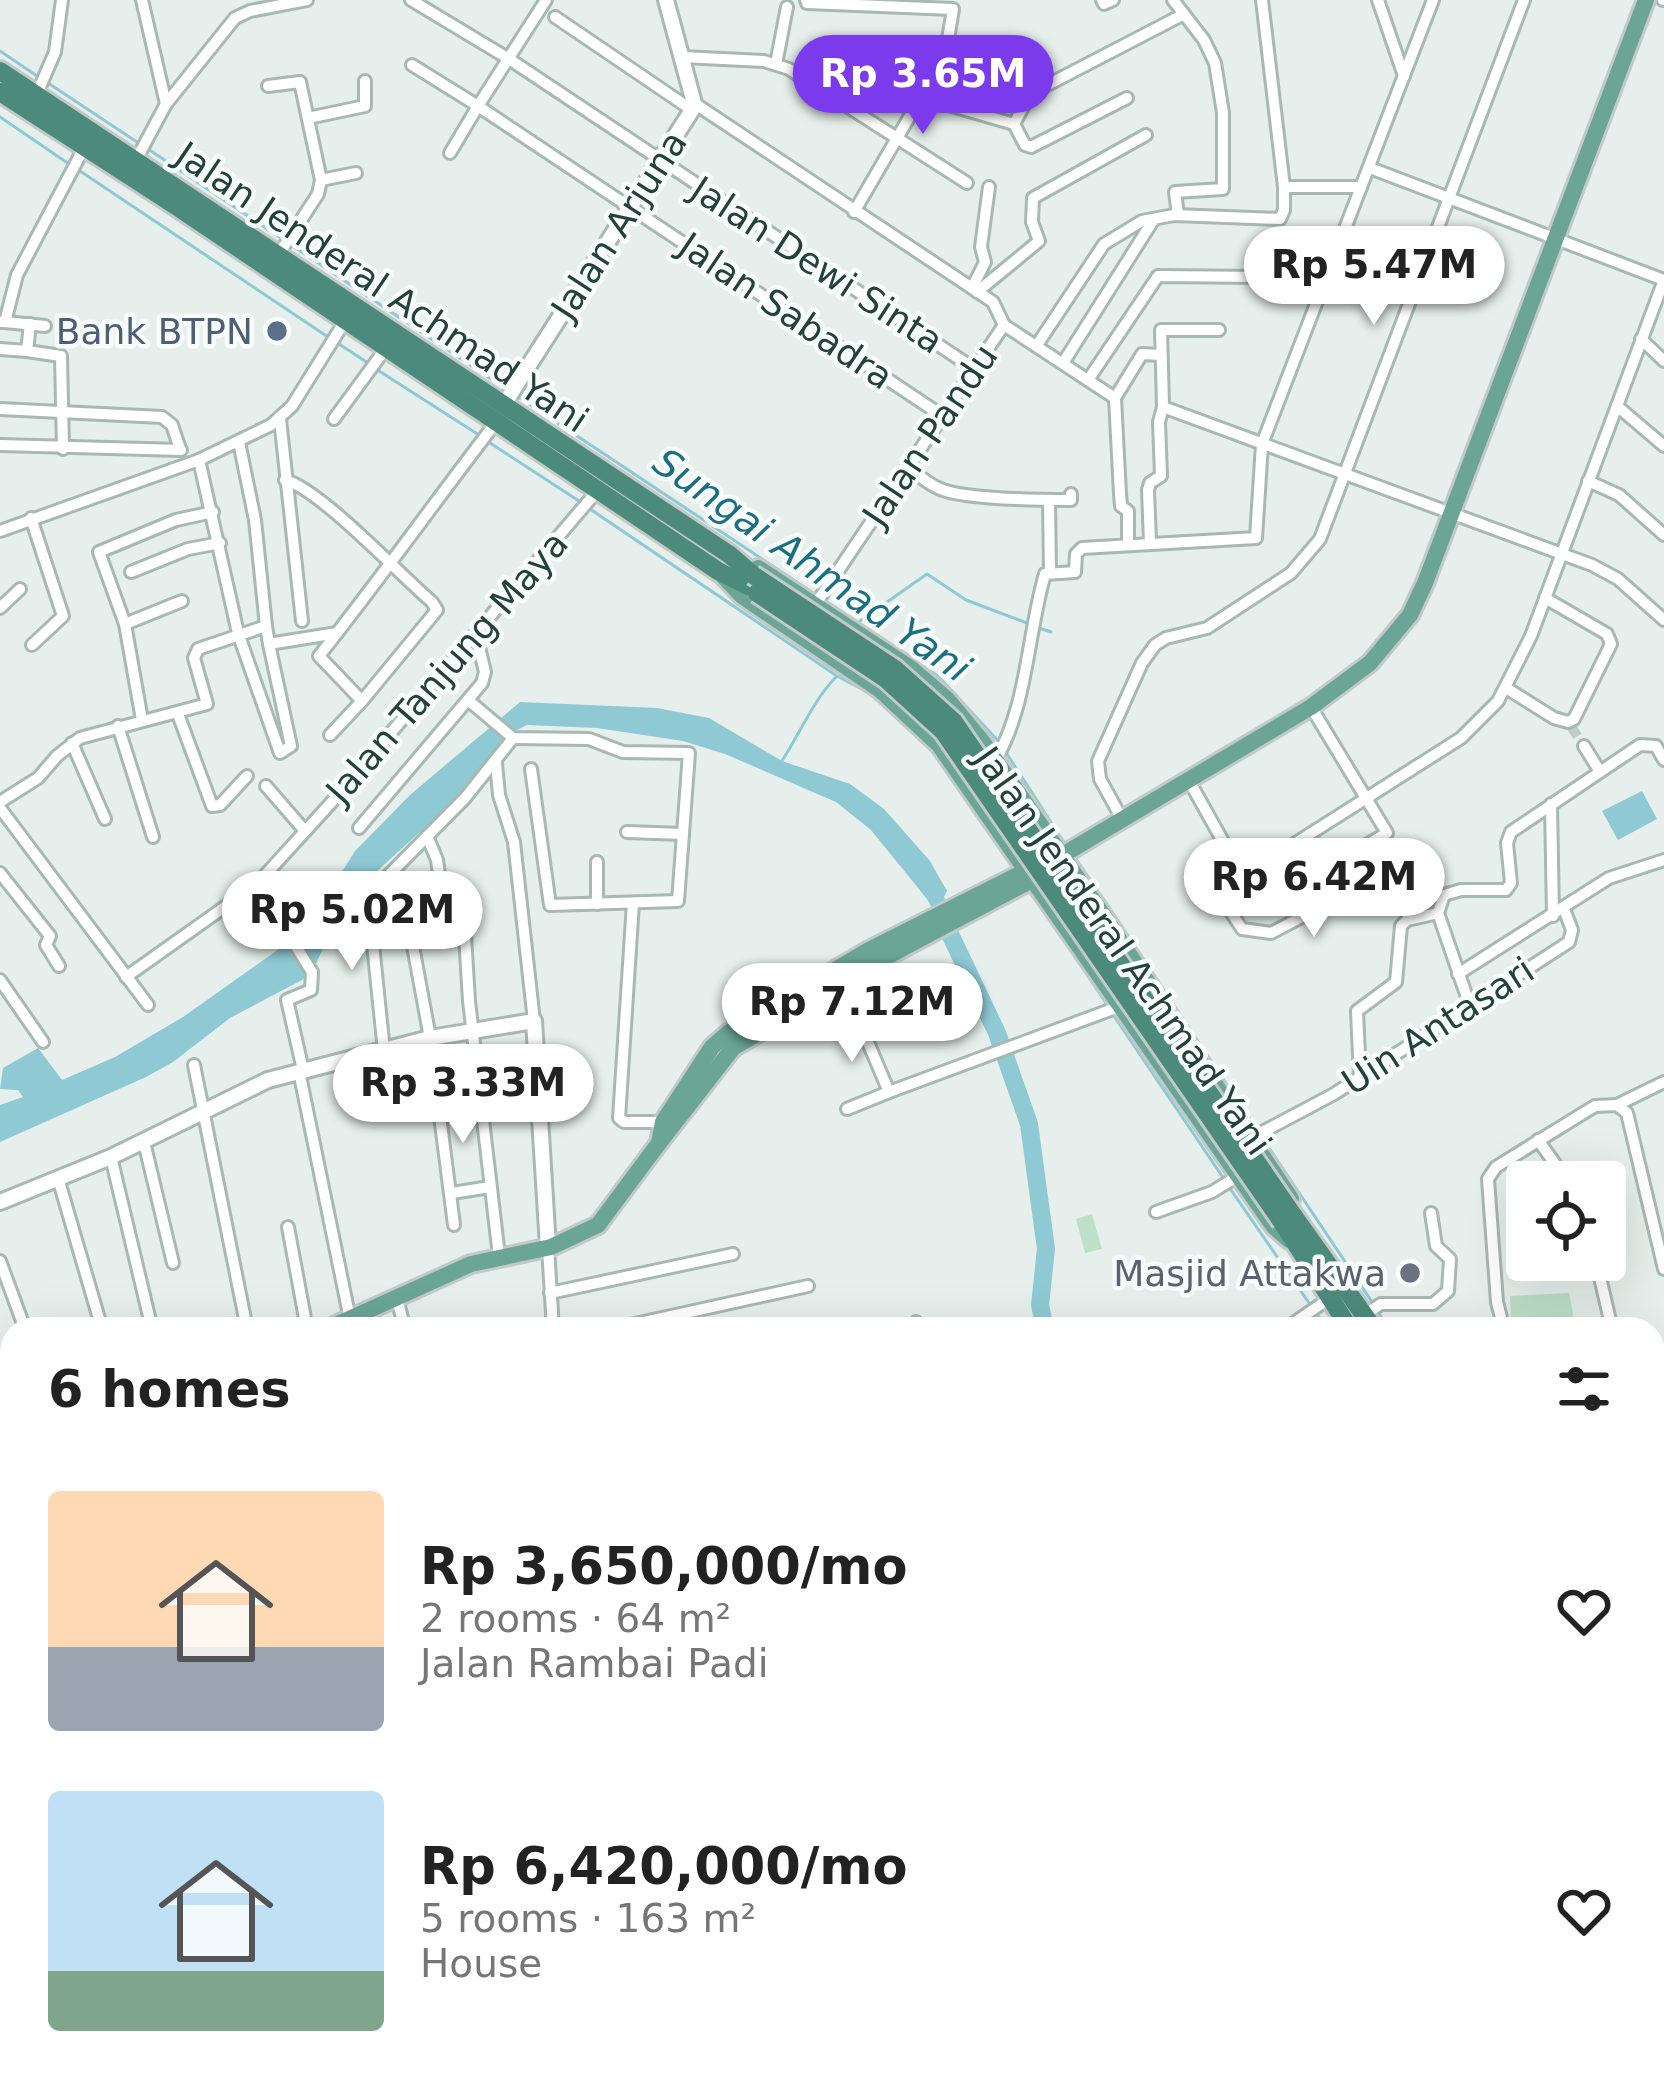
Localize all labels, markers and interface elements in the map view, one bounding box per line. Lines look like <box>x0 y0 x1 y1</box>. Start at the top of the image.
pin: Rp 3.65M <box>799 35 1047 137</box>
text: Rp 3.65M <box>820 51 1026 96</box>
street label: Jalan Arjuna <box>542 123 695 328</box>
street label: Jalan Jenderal Achmad Yani <box>167 132 596 440</box>
street label: Jalan Dewi Sinta <box>682 167 950 362</box>
street label: Jalan Sabadra <box>670 223 900 397</box>
pin: Rp 5.47M <box>1250 226 1498 328</box>
text: Rp 5.47M <box>1271 242 1477 287</box>
place label: Bank BTPN <box>56 311 253 352</box>
marker: Bank BTPN <box>264 318 290 344</box>
street label: Jalan Pandu <box>853 337 1006 535</box>
water label: Sungai Ahmad Yani <box>645 439 979 691</box>
street label: Jalan Tanjung Maya <box>317 523 576 813</box>
street label: Jalan Jenderal Achmad Yani <box>965 738 1280 1163</box>
pin: Rp 6.42M <box>1190 838 1438 940</box>
text: Rp 6.42M <box>1211 854 1417 899</box>
pin: Rp 5.02M <box>228 871 476 973</box>
text: Rp 5.02M <box>249 887 455 932</box>
street label: Uin Antasari <box>1335 949 1541 1103</box>
pin: Rp 7.12M <box>728 963 976 1065</box>
text: Rp 7.12M <box>749 979 955 1024</box>
pin: Rp 3.33M <box>339 1044 587 1146</box>
text: Rp 3.33M <box>360 1060 566 1105</box>
map controls <box>1506 1161 1626 1281</box>
button: locate <box>1506 1161 1626 1281</box>
place label: Masjid Attakwa <box>1113 1253 1386 1294</box>
marker: Masjid Attakwa <box>1397 1260 1423 1286</box>
icon: filters <box>1551 1356 1617 1422</box>
text: 6 homes <box>48 1360 291 1419</box>
text: Rp 3,650,000/mo <box>420 1537 908 1596</box>
icon: home <box>144 1539 288 1683</box>
icon: heart <box>1551 1578 1617 1644</box>
text: 2 rooms · 64 m² <box>420 1596 731 1641</box>
text: Jalan Rambai Padi <box>420 1641 769 1686</box>
text: Rp 6,420,000/mo <box>420 1837 908 1896</box>
icon: home <box>144 1839 288 1983</box>
icon: heart <box>1551 1878 1617 1944</box>
text: 5 rooms · 163 m² <box>420 1896 756 1941</box>
text: House <box>420 1941 542 1986</box>

